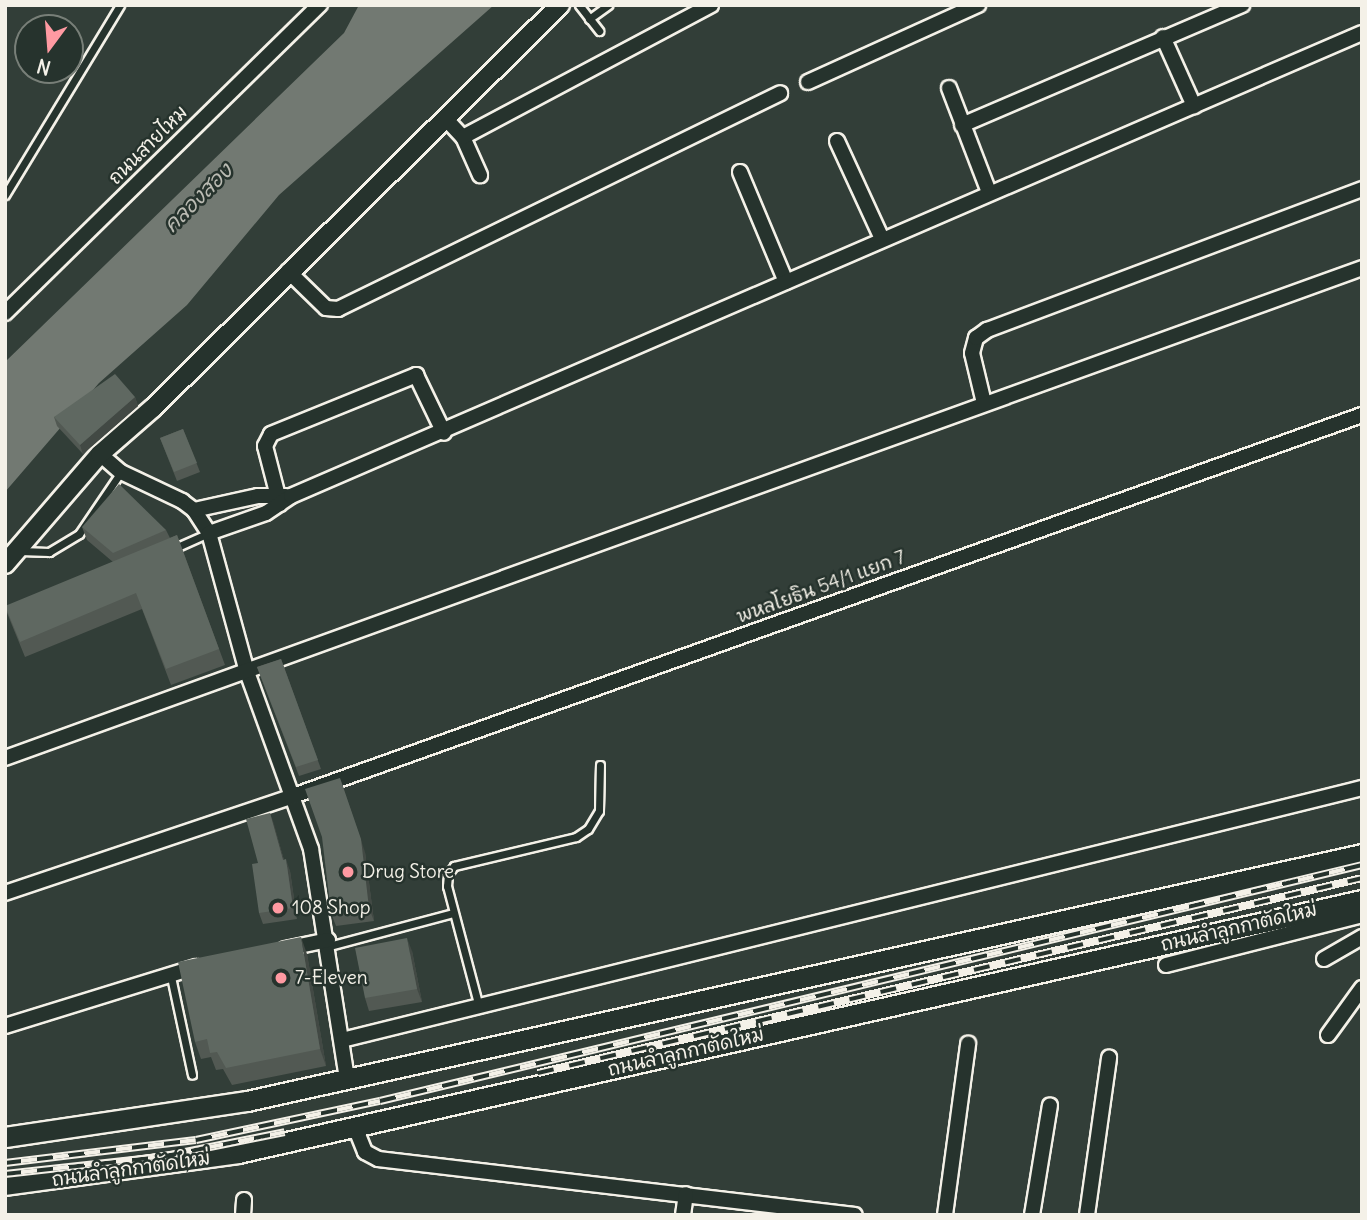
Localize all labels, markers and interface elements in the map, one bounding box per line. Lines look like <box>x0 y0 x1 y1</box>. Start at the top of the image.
north arrow <box>14 14 84 84</box>
text: N <box>34 54 53 81</box>
street label: ถนนสายไหม <box>104 101 192 189</box>
water label: คลองสอง <box>159 159 237 237</box>
street label: พหลโยธิน 54/1 แยก 7 <box>733 546 909 628</box>
place label: Drug Store <box>362 861 454 883</box>
marker: Drug Store <box>340 864 356 880</box>
place label: 108 Shop <box>292 897 371 919</box>
street label: ถนนลำลูกกาตัดใหม่ <box>1159 898 1319 956</box>
marker: 108 Shop <box>270 900 286 916</box>
place label: 7-Eleven <box>295 967 368 989</box>
marker: 7-Eleven <box>273 970 289 986</box>
street label: ถนนลำลูกกาตัดใหม่ <box>606 1023 766 1081</box>
street label: ถนนลำลูกกาตัดใหม่ <box>50 1147 212 1191</box>

